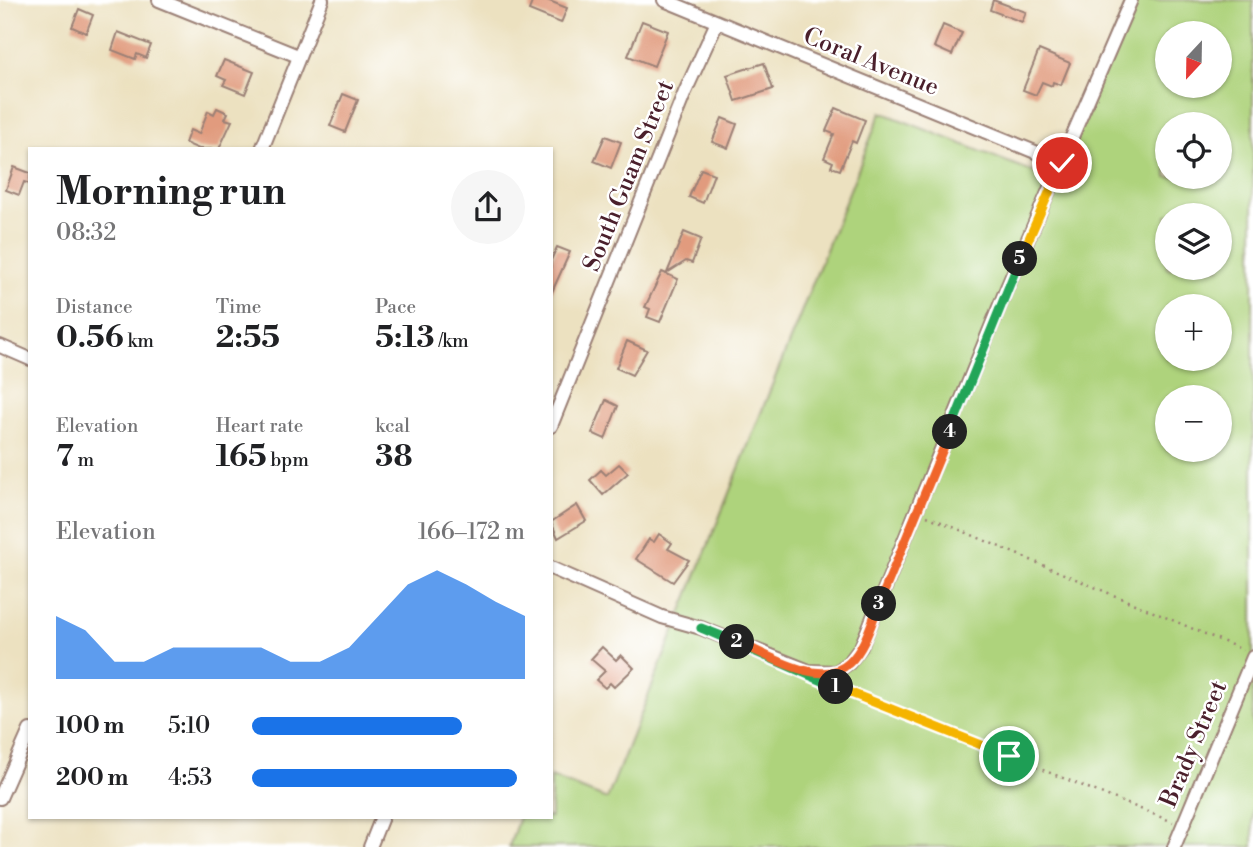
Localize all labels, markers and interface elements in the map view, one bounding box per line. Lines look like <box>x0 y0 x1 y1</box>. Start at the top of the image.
street label: Coral Avenue <box>799 21 943 103</box>
north arrow <box>1155 21 1232 98</box>
map controls <box>1155 21 1232 462</box>
street label: South Guam Street <box>577 76 681 276</box>
button: locate <box>1155 112 1232 189</box>
pin <box>1032 133 1092 193</box>
icon: check <box>1043 144 1081 182</box>
text: Morning run <box>56 169 286 216</box>
button: share <box>451 170 525 244</box>
button: layers <box>1155 203 1232 280</box>
text: 08:32 <box>56 219 116 247</box>
pin: 5 <box>1002 242 1038 276</box>
text: 5 <box>1014 246 1025 270</box>
button: + <box>1155 294 1232 371</box>
text: Distance <box>56 295 133 319</box>
text: Time <box>216 295 261 319</box>
text: Pace <box>375 295 416 319</box>
text: 0.56 <box>56 319 124 357</box>
text: 2:55 <box>216 319 280 357</box>
text: 5:13 <box>375 319 435 357</box>
text: km <box>124 329 154 353</box>
text: /km <box>435 329 469 353</box>
button: − <box>1155 385 1232 462</box>
text: Elevation <box>56 414 138 438</box>
text: Heart rate <box>216 414 303 438</box>
text: kcal <box>375 414 410 438</box>
pin: 4 <box>932 414 968 450</box>
text: 4 <box>943 419 956 443</box>
text: 7 <box>56 438 74 476</box>
text: 165 <box>216 438 266 476</box>
text: 38 <box>375 438 413 476</box>
text: m <box>74 448 94 472</box>
text: bpm <box>266 448 309 472</box>
text: Elevation <box>56 518 156 546</box>
text: 166–172 m <box>418 518 525 546</box>
pin: 3 <box>862 586 896 622</box>
text: 3 <box>873 591 884 615</box>
pin: 2 <box>720 624 754 660</box>
text: 2 <box>731 629 742 653</box>
pin: 1 <box>818 670 854 704</box>
text: 1 <box>831 674 840 698</box>
street label: Brady Street <box>1153 676 1234 813</box>
text: 100 m <box>56 712 124 740</box>
text: 5:10 <box>168 712 210 740</box>
pin <box>979 726 1039 786</box>
icon: arrive <box>990 737 1028 775</box>
text: 200 m <box>56 764 128 792</box>
text: 4:53 <box>168 764 212 792</box>

